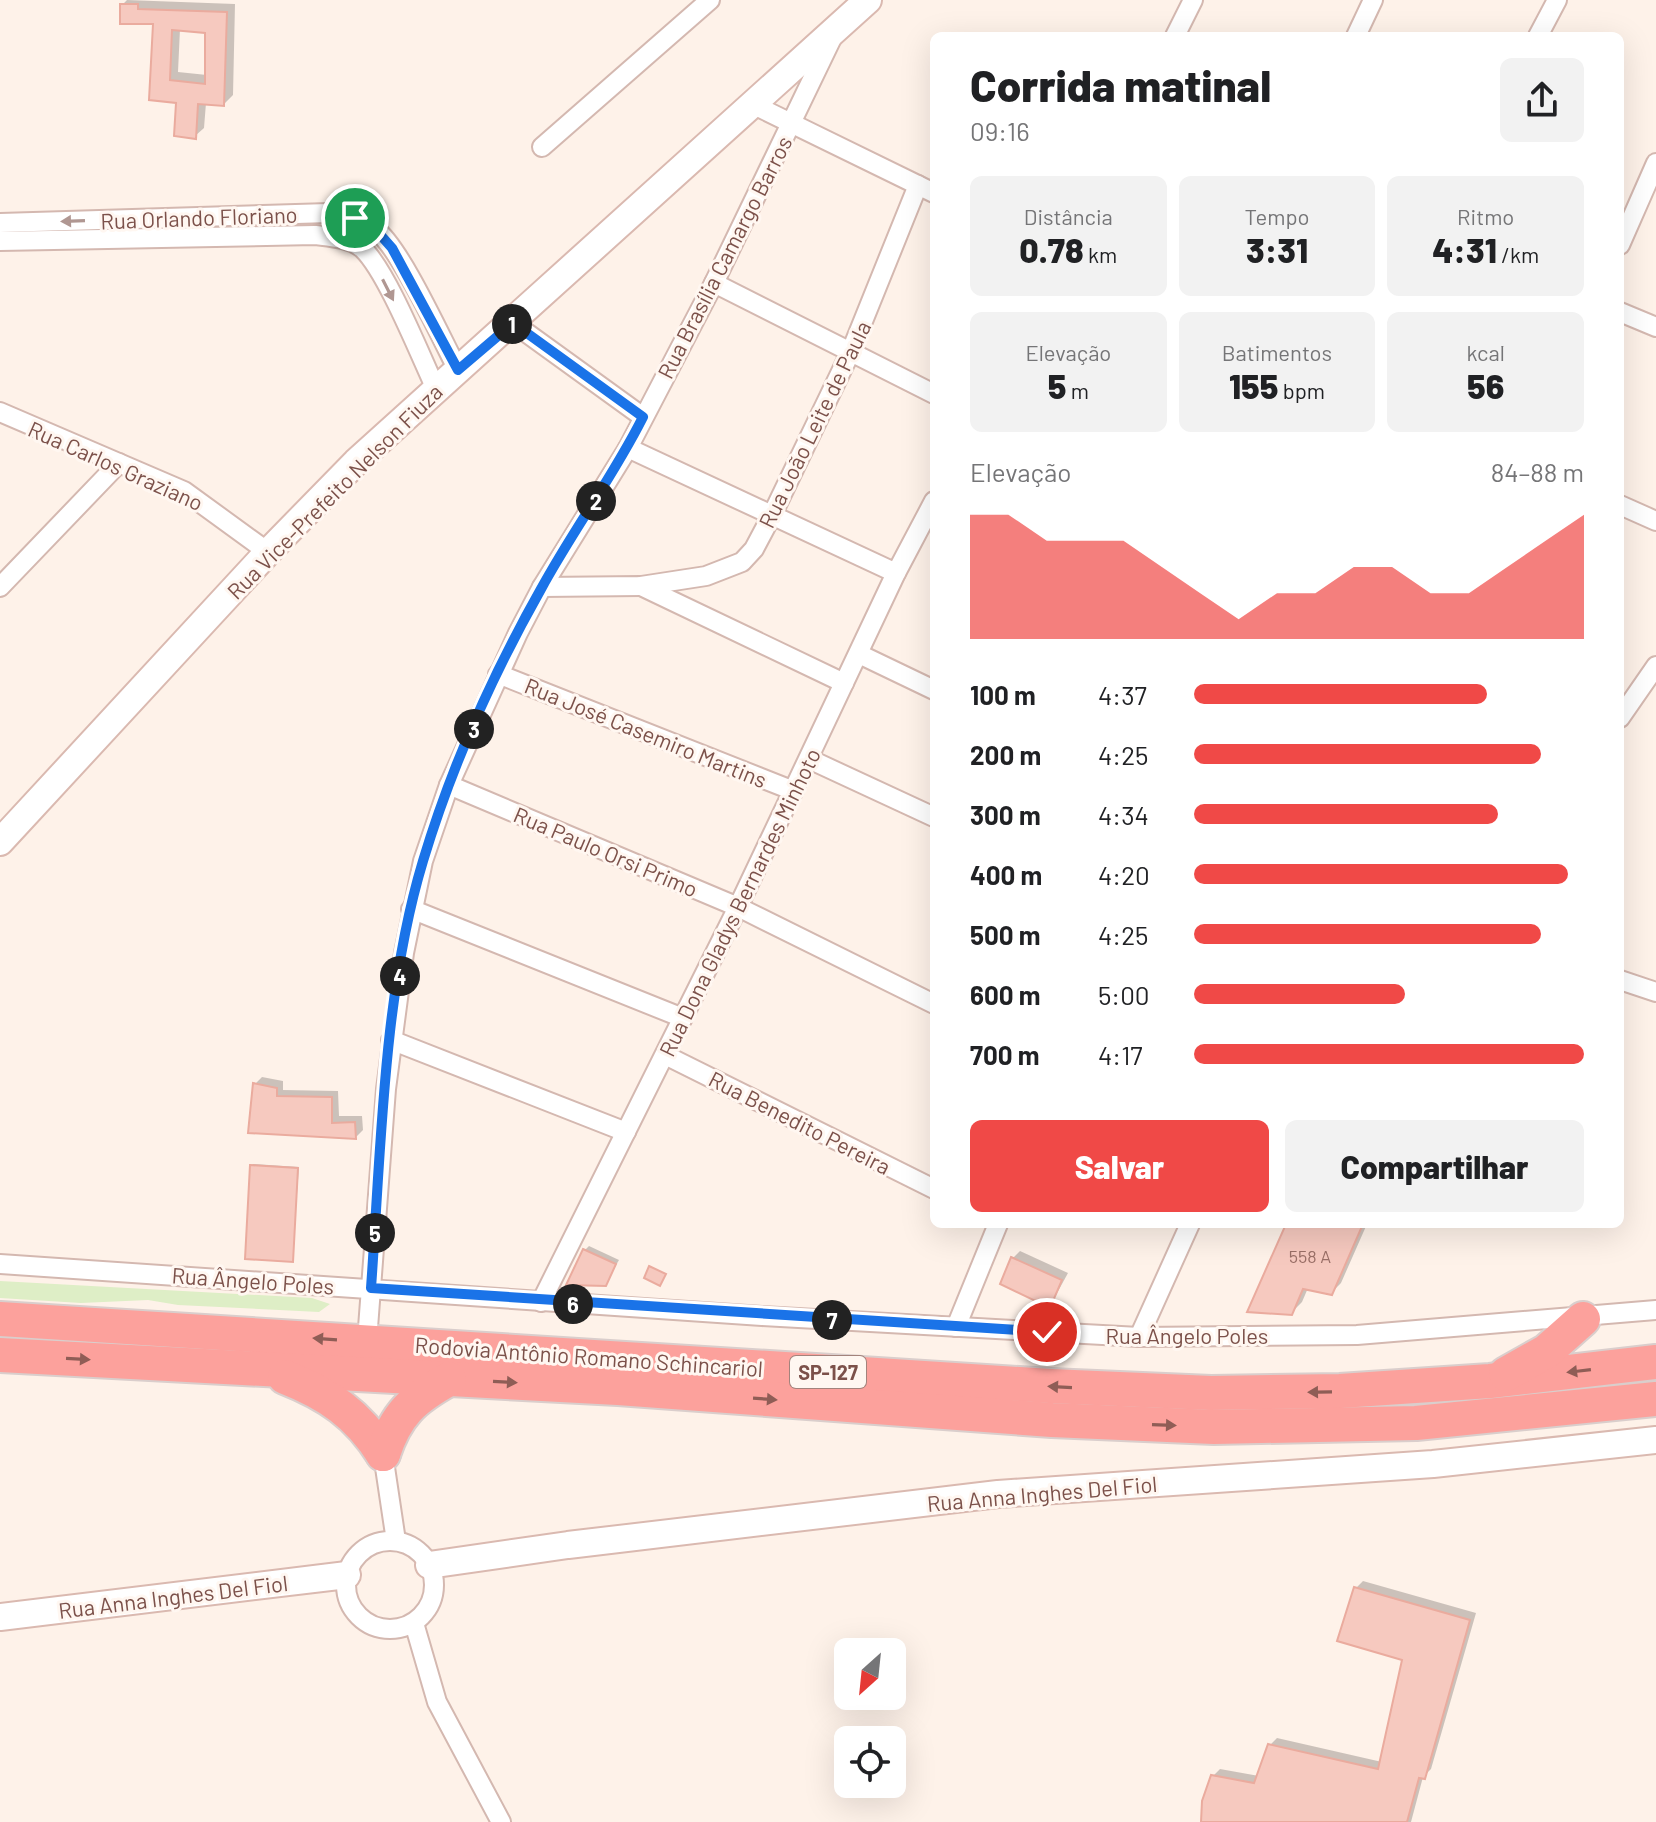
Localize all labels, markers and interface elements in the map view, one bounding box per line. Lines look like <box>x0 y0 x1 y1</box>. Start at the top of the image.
text: Corrida matinal <box>970 58 1271 111</box>
button: share <box>1500 58 1584 142</box>
text: 09:16 <box>970 115 1030 146</box>
street label: Rua Brasília Camargo Barros <box>651 131 797 383</box>
pin <box>321 184 389 252</box>
icon: arrive <box>333 196 377 240</box>
street label: Rua Orlando Floriano <box>100 201 298 233</box>
text: Distância <box>1024 203 1113 229</box>
text: Tempo <box>1245 203 1309 229</box>
text: Ritmo <box>1457 203 1514 229</box>
one-way arrow <box>60 214 85 227</box>
text: 0.78 <box>1019 229 1084 270</box>
text: 3:31 <box>1246 229 1308 270</box>
text: 4:31 <box>1432 229 1497 270</box>
text: km <box>1084 241 1117 267</box>
text: /km <box>1497 241 1539 267</box>
one-way arrow <box>381 279 395 302</box>
pin: 1 <box>492 304 532 344</box>
text: 1 <box>508 311 516 337</box>
street label: Rua João Leite de Paula <box>753 316 875 532</box>
text: Elevação <box>1025 339 1111 365</box>
text: Batimentos <box>1222 339 1332 365</box>
text: kcal <box>1466 339 1505 365</box>
text: 5 <box>1048 365 1066 406</box>
text: 155 <box>1229 365 1278 406</box>
text: 56 <box>1467 365 1504 406</box>
text: m <box>1066 377 1089 403</box>
text: bpm <box>1278 377 1325 403</box>
street label: Rua Vice-Prefeito Nelson Fiuza <box>221 378 447 604</box>
street label: Rua Carlos Graziano <box>25 415 207 515</box>
text: Elevação <box>970 456 1071 487</box>
text: 84–88 m <box>1491 456 1584 487</box>
pin: 2 <box>576 481 616 521</box>
text: 2 <box>590 488 602 514</box>
street label: Rua José Casemiro Martins <box>521 672 771 792</box>
text: 100 m <box>970 679 1036 710</box>
text: 4:37 <box>1098 679 1147 710</box>
pin: 3 <box>454 709 494 749</box>
text: 3 <box>468 716 480 742</box>
text: 200 m <box>970 739 1041 770</box>
text: 4:25 <box>1098 739 1148 770</box>
street label: Rua Dona Gladys Bernardes Minhoto <box>653 744 825 1060</box>
text: 300 m <box>970 799 1041 830</box>
text: 4:34 <box>1098 799 1149 830</box>
street label: Rua Paulo Orsi Primo <box>510 801 702 901</box>
text: 400 m <box>970 859 1042 890</box>
text: 4:20 <box>1098 859 1150 890</box>
text: 500 m <box>970 919 1041 950</box>
text: 4:25 <box>1098 919 1148 950</box>
pin: 4 <box>380 956 420 996</box>
text: 4 <box>393 963 407 989</box>
text: 600 m <box>970 979 1041 1010</box>
text: 5:00 <box>1098 979 1150 1010</box>
text: 700 m <box>970 1039 1039 1070</box>
text: 4:17 <box>1098 1039 1143 1070</box>
street label: Rua Benedito Pereira <box>705 1065 895 1179</box>
button: Salvar <box>970 1120 1269 1212</box>
button: Compartilhar <box>1285 1120 1584 1212</box>
pin: 5 <box>355 1213 395 1253</box>
text: 5 <box>369 1220 381 1246</box>
house number: 558 A <box>1289 1245 1331 1267</box>
street label: Rua Ângelo Poles <box>171 1261 335 1299</box>
pin: 6 <box>553 1284 593 1324</box>
text: 6 <box>567 1291 579 1317</box>
pin <box>1013 1298 1081 1366</box>
pin: 7 <box>812 1300 852 1340</box>
text: 7 <box>827 1307 837 1333</box>
icon: check <box>1025 1310 1069 1354</box>
street label: Rua Ângelo Poles <box>1106 1322 1268 1348</box>
street label: Rodovia Antônio Romano Schincariol <box>414 1331 764 1381</box>
one-way arrow <box>312 1332 337 1345</box>
one-way arrow <box>66 1353 91 1366</box>
road number: SP-127 <box>790 1356 866 1388</box>
one-way arrow <box>1566 1365 1591 1378</box>
one-way arrow <box>493 1375 518 1388</box>
one-way arrow <box>1047 1380 1072 1393</box>
one-way arrow <box>1307 1386 1332 1398</box>
one-way arrow <box>753 1393 778 1406</box>
one-way arrow <box>1152 1419 1177 1432</box>
street label: Rua Anna Inghes Del Fiol <box>926 1470 1158 1516</box>
street label: Rua Anna Inghes Del Fiol <box>57 1569 289 1623</box>
north arrow <box>834 1638 906 1710</box>
map controls <box>834 1638 906 1798</box>
button: locate <box>834 1726 906 1798</box>

